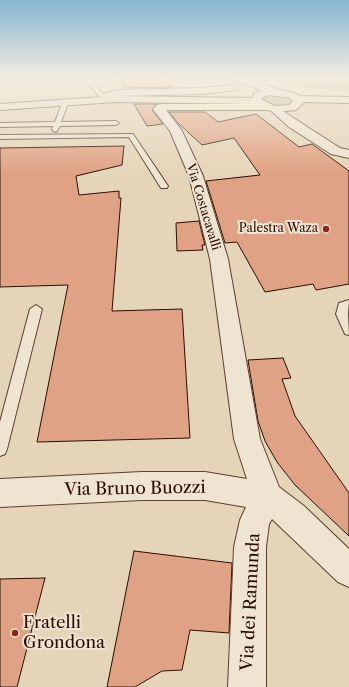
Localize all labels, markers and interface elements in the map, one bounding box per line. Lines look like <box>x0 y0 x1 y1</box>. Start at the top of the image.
street label: Via Costacavalli <box>183 162 223 252</box>
place label: Palestra Waza <box>239 222 318 236</box>
marker: Palestra Waza <box>321 224 331 234</box>
street label: Via Bruno Buozzi <box>64 478 206 500</box>
street label: Via dei Ramunda <box>237 532 265 672</box>
place label: Fratelli Grondona <box>23 613 105 653</box>
marker: Fratelli Grondona <box>10 628 20 638</box>

